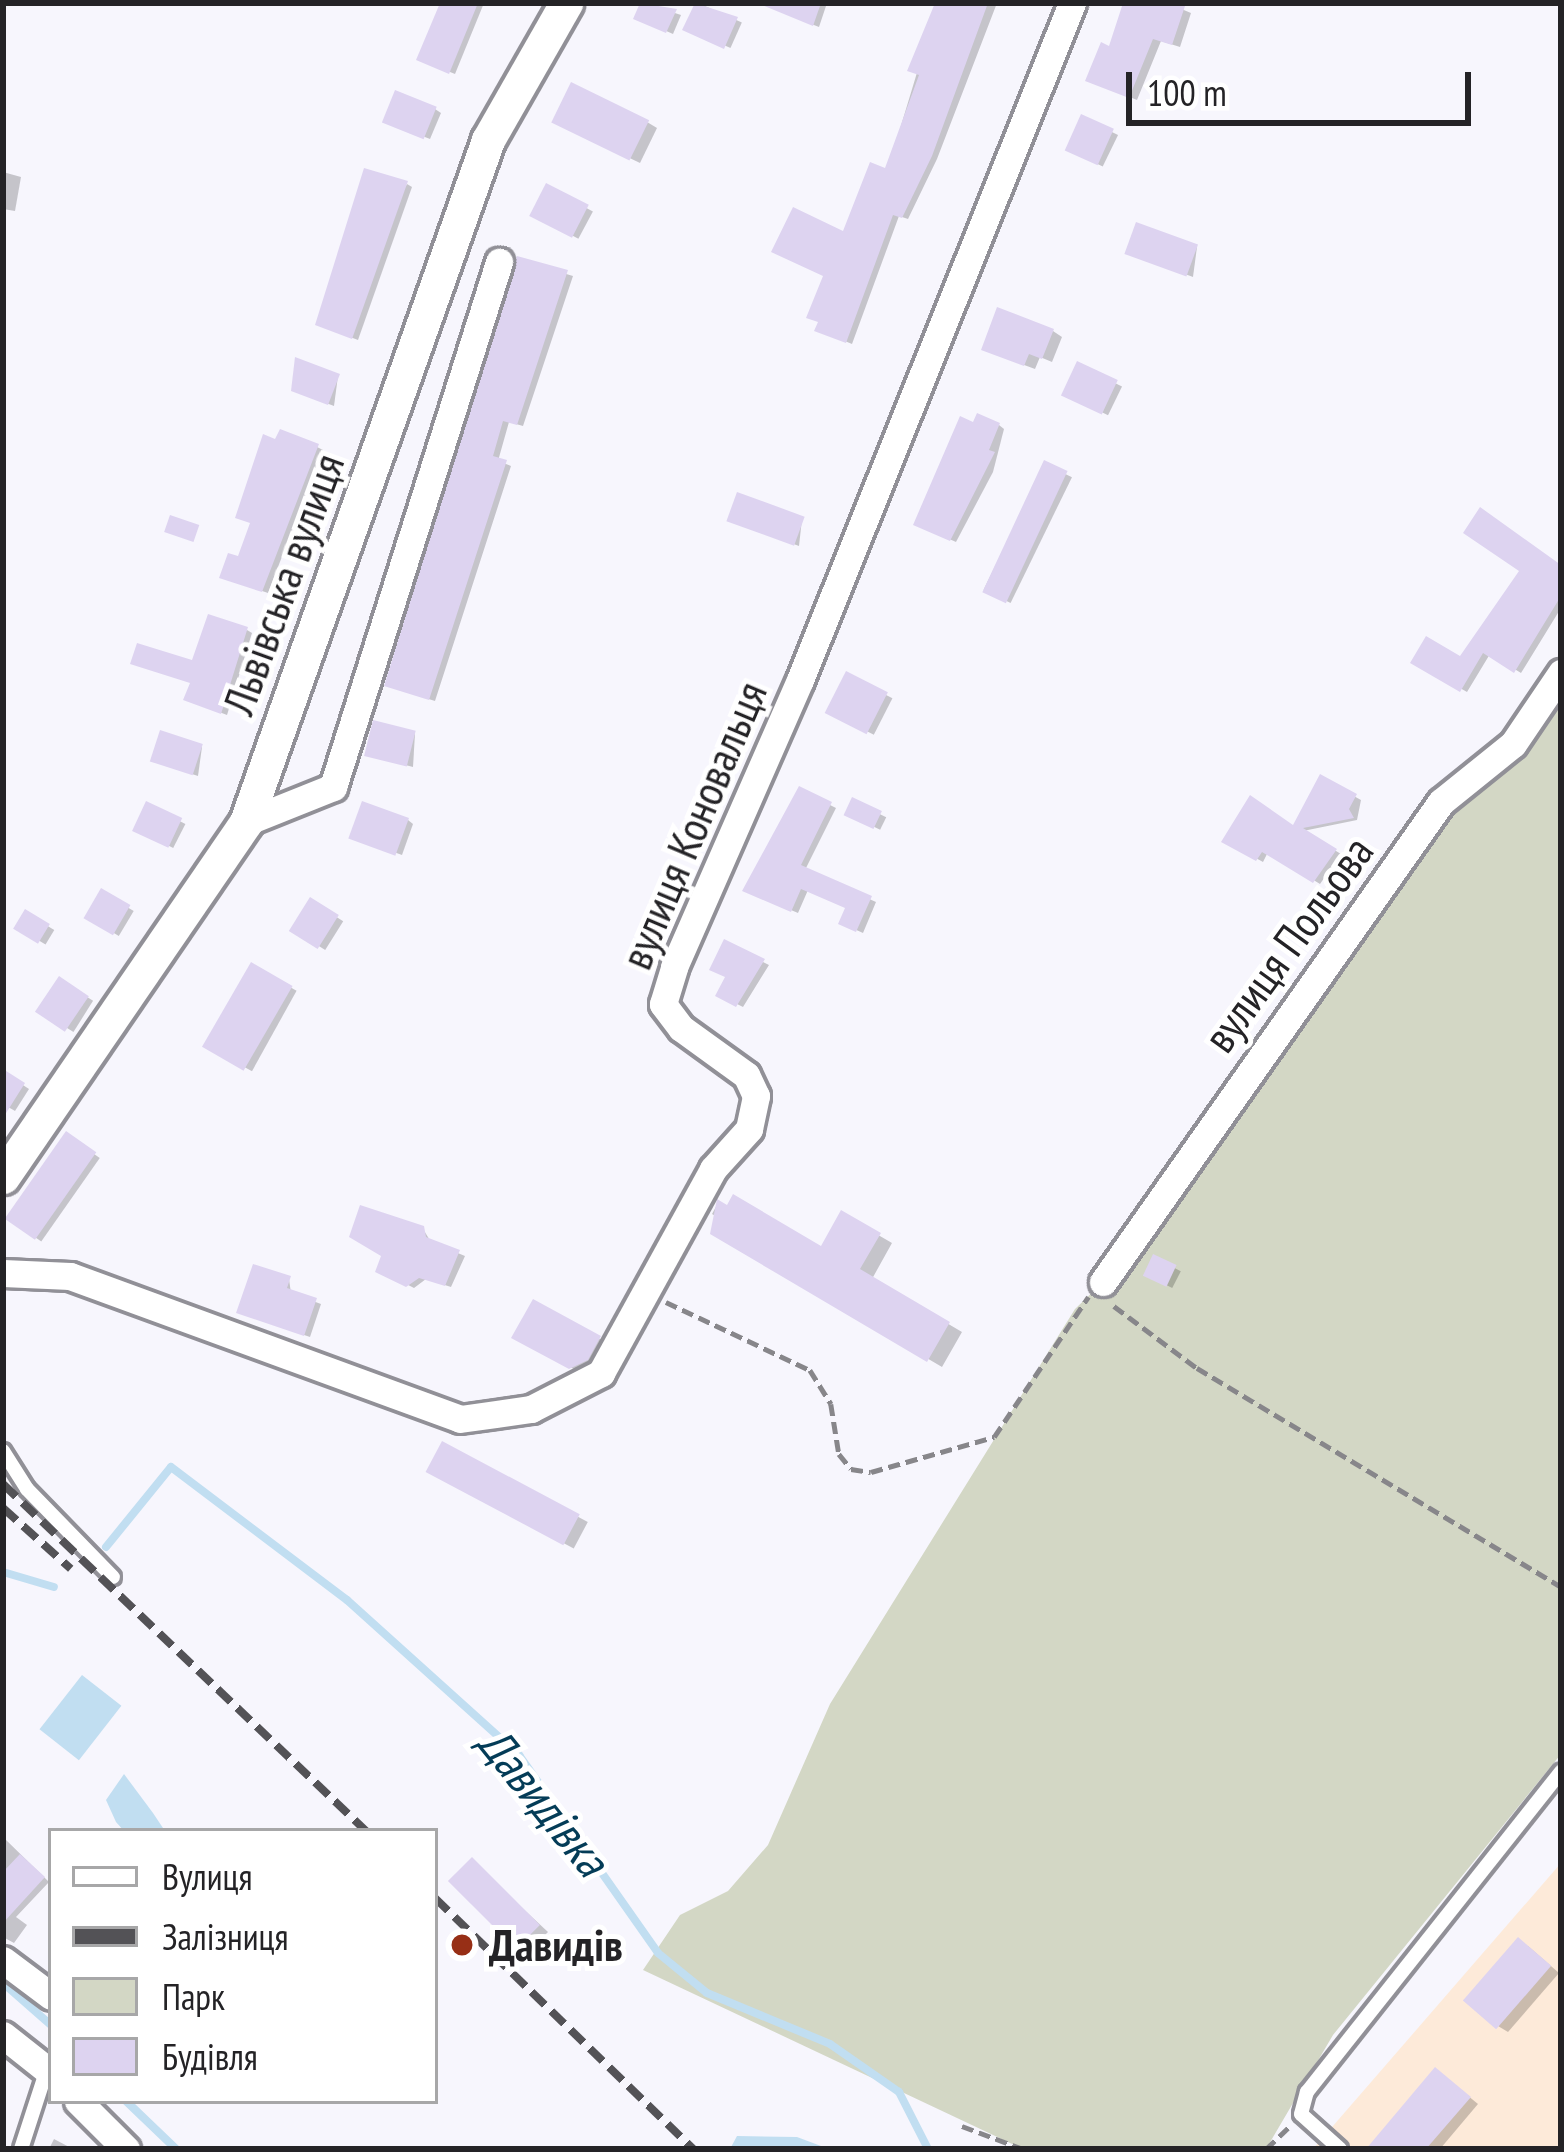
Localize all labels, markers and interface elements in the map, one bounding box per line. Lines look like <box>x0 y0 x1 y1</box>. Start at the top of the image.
scale bar <box>1132 48 1477 122</box>
text: 100 m <box>1147 69 1227 116</box>
street label: Львівська вулиця <box>211 446 355 722</box>
street label: вулиця Коновальця <box>608 673 778 977</box>
street label: вулиця Польова <box>1192 826 1384 1062</box>
water label: Давидівка <box>467 1715 621 1887</box>
legend <box>48 1828 438 2104</box>
text: Вулиця <box>162 1853 252 1900</box>
text: Залізниця <box>162 1913 288 1960</box>
place label: Давидів <box>489 1918 623 1972</box>
marker: Давидів <box>446 1929 478 1961</box>
text: Парк <box>162 1973 225 2020</box>
text: Будівля <box>162 2033 258 2080</box>

